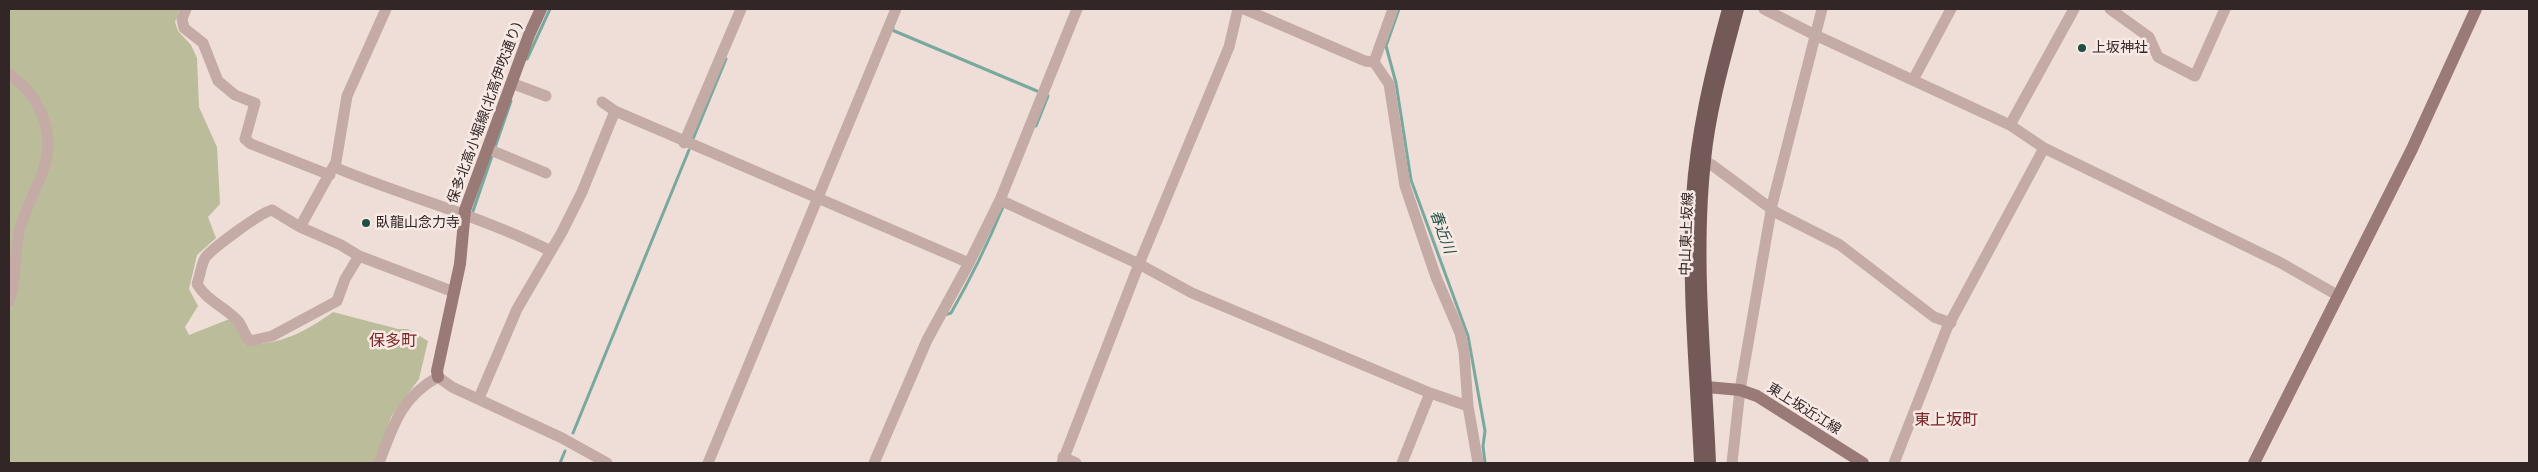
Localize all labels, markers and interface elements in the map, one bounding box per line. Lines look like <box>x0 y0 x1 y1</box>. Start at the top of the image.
street label: 保多北高小堀線(北高伊吹通り) <box>444 20 526 206</box>
place label: 上坂神社 <box>2092 40 2148 56</box>
marker: 上坂神社 <box>2076 42 2088 54</box>
street label: 中山東上坂線 <box>1677 192 1697 276</box>
water label: 春近川 <box>1426 208 1458 256</box>
place label: 臥龍山念力寺 <box>376 215 460 231</box>
marker: 臥龍山念力寺 <box>360 217 372 229</box>
district label: 保多町 <box>369 331 417 351</box>
street label: 東上坂近江線 <box>1764 380 1844 438</box>
district label: 東上坂町 <box>1914 410 1978 430</box>

